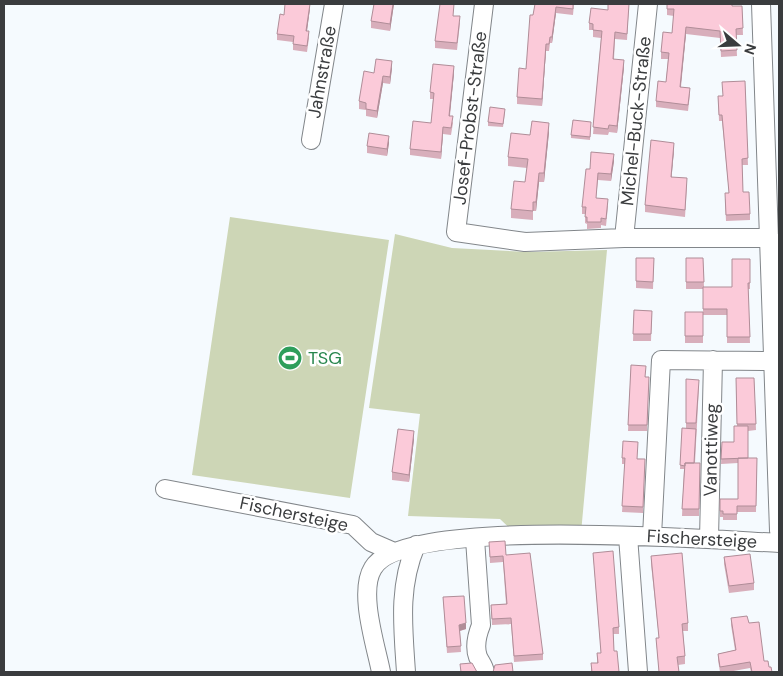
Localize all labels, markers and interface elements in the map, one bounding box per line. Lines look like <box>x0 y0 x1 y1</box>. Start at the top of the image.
north arrow <box>713 20 763 70</box>
street label: Jahnstraße <box>302 24 342 120</box>
street label: Josef-Probst-Straße <box>447 30 493 206</box>
street label: Michel-Buck-Straße <box>615 35 657 207</box>
text: N <box>740 41 760 57</box>
sports icon: TSG <box>277 345 303 371</box>
place label: TSG <box>308 346 342 370</box>
street label: Vanottiweg <box>698 403 724 497</box>
street label: Fischersteige <box>238 491 350 537</box>
street label: Fischersteige <box>646 524 758 554</box>

